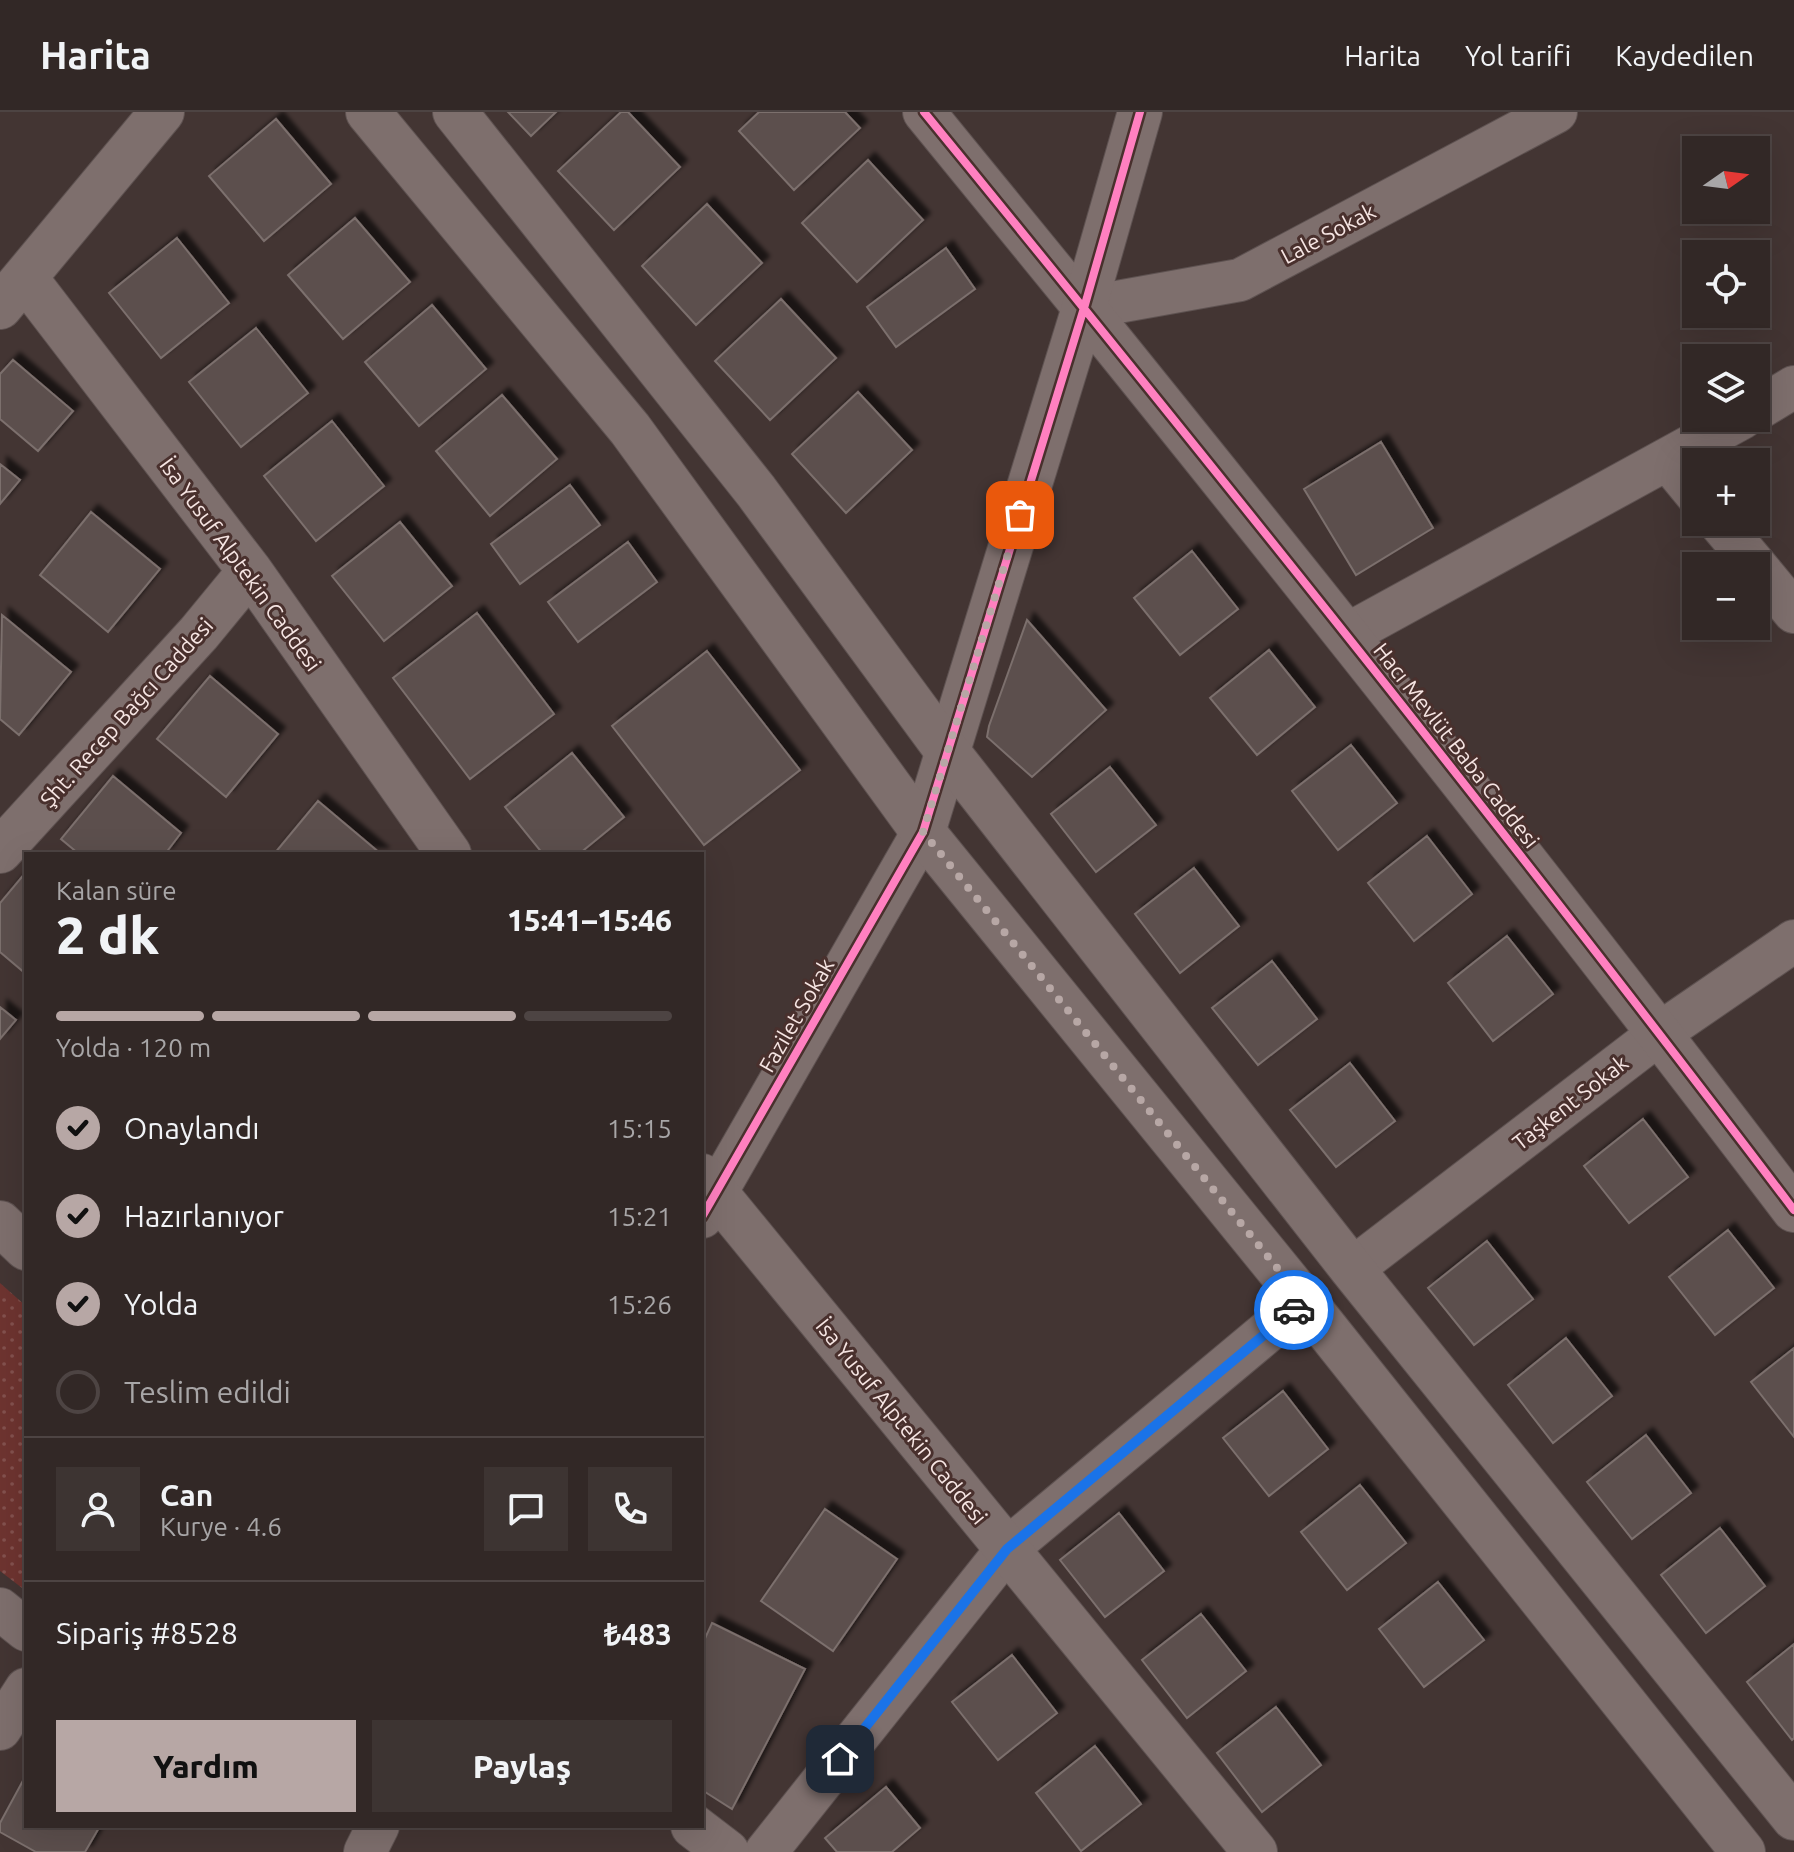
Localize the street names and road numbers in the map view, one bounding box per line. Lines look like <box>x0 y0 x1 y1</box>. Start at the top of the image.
street label: Lale Sokak <box>1276 198 1380 268</box>
street label: İsa Yusuf Alptekin Caddesi <box>155 453 327 675</box>
street label: Şht. Recep Bağcı Caddesi <box>35 612 217 812</box>
street label: Hacı Mevlüt Baba Caddesi <box>1369 637 1545 853</box>
street label: Fazilet Sokak <box>753 954 839 1076</box>
street label: Taşkent Sokak <box>1507 1049 1633 1155</box>
street label: İsa Yusuf Alptekin Caddesi <box>811 1313 993 1529</box>

